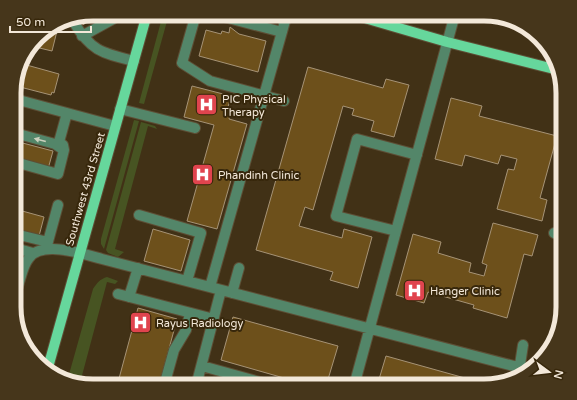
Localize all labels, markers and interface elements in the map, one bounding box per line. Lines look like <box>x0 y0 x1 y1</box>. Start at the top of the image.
scale bar <box>10 8 91 34</box>
text: 50 m <box>16 15 45 29</box>
hospital icon: PIC Physical Therapy <box>193 92 219 118</box>
place label: PIC Physical Therapy <box>222 93 286 119</box>
street label: Southwest 43rd Street <box>63 131 108 247</box>
one-way arrow <box>34 137 46 143</box>
hospital icon: Phandinh Clinic <box>190 162 216 188</box>
place label: Phandinh Clinic <box>218 169 299 182</box>
hospital icon: Hanger Clinic <box>401 278 427 304</box>
place label: Hanger Clinic <box>430 285 500 298</box>
hospital icon: Rayus Radiology <box>127 310 153 336</box>
place label: Rayus Radiology <box>156 317 243 330</box>
north arrow <box>529 352 569 392</box>
text: N <box>551 369 566 380</box>

